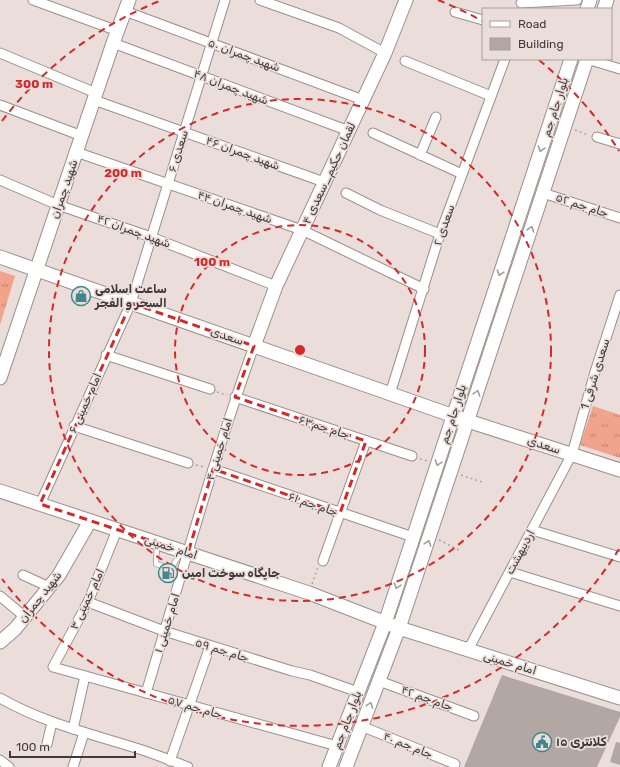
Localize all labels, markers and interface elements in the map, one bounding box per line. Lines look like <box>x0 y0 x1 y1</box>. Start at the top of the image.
legend <box>482 8 612 60</box>
text: Road <box>518 17 546 31</box>
street label: شهید چمران ۵۰ <box>206 35 282 76</box>
text: Building <box>518 37 564 51</box>
street label: شهید چمران ۴۸ <box>191 66 270 109</box>
street label: بلوار جام جم <box>539 76 573 139</box>
text: 300 m <box>15 77 53 91</box>
street label: لقمان حکیم_سعدی ۴ <box>299 120 360 227</box>
street label: سعدی ۶ <box>165 128 191 174</box>
street label: شهید چمران ۴۶ <box>204 133 282 174</box>
one-way arrow <box>537 146 546 153</box>
street label: شهید چمران <box>47 157 82 221</box>
text: 200 m <box>104 166 142 180</box>
street label: شهید چمران ۴۴ <box>195 188 274 227</box>
street label: جام جم ۵۲ <box>553 190 610 222</box>
street label: سعدی ۲ <box>430 202 458 248</box>
street label: شهید چمران ۴۲ <box>95 211 173 252</box>
one-way arrow <box>526 226 535 233</box>
text: 100 m <box>194 255 230 269</box>
one-way arrow <box>496 269 505 276</box>
place label: ساعت اسلامی السحر و الفجر <box>94 282 167 310</box>
shop icon: ساعت اسلامی السحر و الفجر <box>70 285 92 307</box>
street label: سعدی <box>209 324 245 348</box>
street label: سعدی شرقی 1 <box>578 337 613 411</box>
centre of rings <box>293 343 307 357</box>
street label: امام خمینی ۶ <box>66 371 106 436</box>
street label: بلوار جام جم <box>437 383 471 446</box>
one-way arrow <box>472 389 481 396</box>
street label: جام جم۶۳ <box>296 412 351 444</box>
street label: امام خمینی ۴ <box>203 416 237 482</box>
street label: سعدی <box>526 433 562 457</box>
one-way arrow <box>434 459 442 466</box>
street label: جام جم ۶۱ <box>286 489 339 521</box>
street label: اردیبهشت <box>502 527 538 577</box>
street label: امام خمینی <box>142 532 199 564</box>
one-way arrow <box>423 539 431 546</box>
fuel station icon: جایگاه سوخت امین <box>157 562 179 584</box>
street label: امام خمینی ۳ <box>67 566 109 632</box>
place label: جایگاه سوخت امین <box>182 566 280 580</box>
street label: شهید چمران <box>15 568 65 626</box>
one-way arrow <box>393 582 402 589</box>
street label: امام خمینی ۱ <box>151 592 185 655</box>
street label: جام جم ۵۹ <box>193 635 251 667</box>
street label: امام خمینی <box>481 648 538 680</box>
street label: جام جم ۴۲ <box>399 682 455 716</box>
street label: بلوار جام جم <box>329 689 366 752</box>
street label: جام جم ۵۷ <box>165 693 224 723</box>
one-way arrow <box>365 701 373 708</box>
street label: جام جم ۴۰ <box>381 729 435 763</box>
public building icon: کلانتری ۱۵ <box>531 731 553 753</box>
scale bar <box>10 733 135 759</box>
place label: کلانتری ۱۵ <box>556 735 607 749</box>
text: 100 m <box>16 740 50 754</box>

